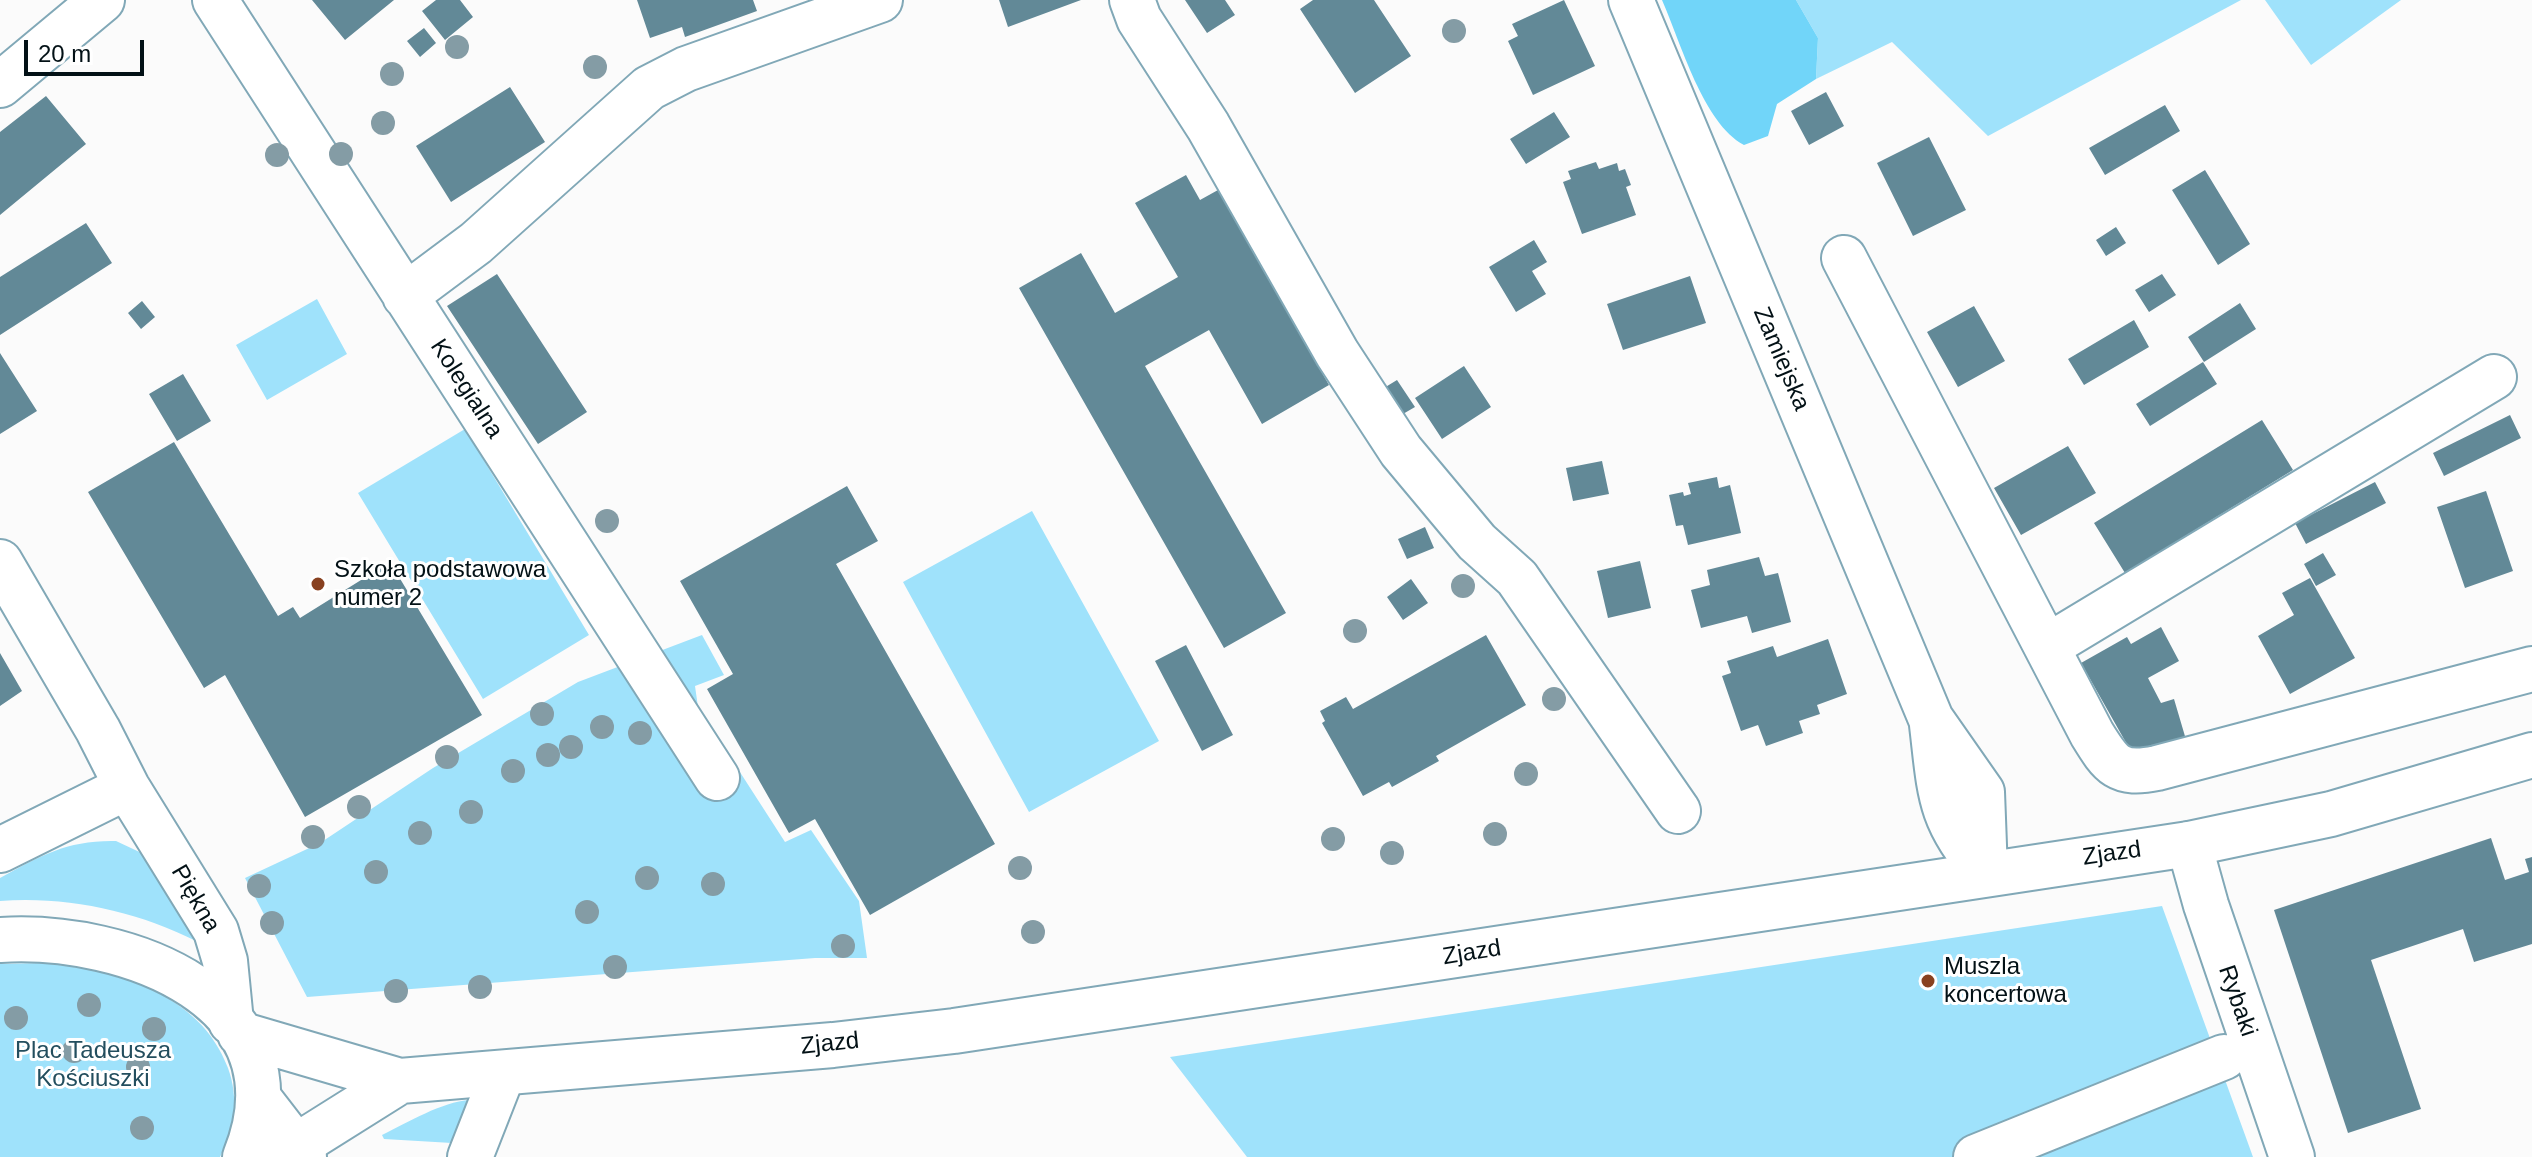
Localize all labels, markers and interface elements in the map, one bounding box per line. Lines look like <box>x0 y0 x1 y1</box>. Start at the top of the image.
scale bar <box>28 24 148 74</box>
text: 20 m <box>38 40 91 67</box>
street label: Zamiejska <box>1746 303 1816 415</box>
street label: Kolegialna <box>423 334 509 444</box>
place label: Szkoła podstawowa numer 2 <box>334 556 546 612</box>
marker: Szkoła podstawowa numer 2 <box>309 575 327 593</box>
street label: Zjazd <box>2081 836 2143 872</box>
street label: Piękna <box>164 860 226 938</box>
street label: Zjazd <box>1441 934 1503 972</box>
place label: Muszla koncertowa <box>1944 953 2067 1009</box>
street label: Rybaki <box>2211 962 2263 1040</box>
marker: Muszla koncertowa <box>1919 972 1937 990</box>
street label: Zjazd <box>799 1027 861 1061</box>
park label: Plac Tadeusza Kościuszki <box>15 1037 171 1093</box>

